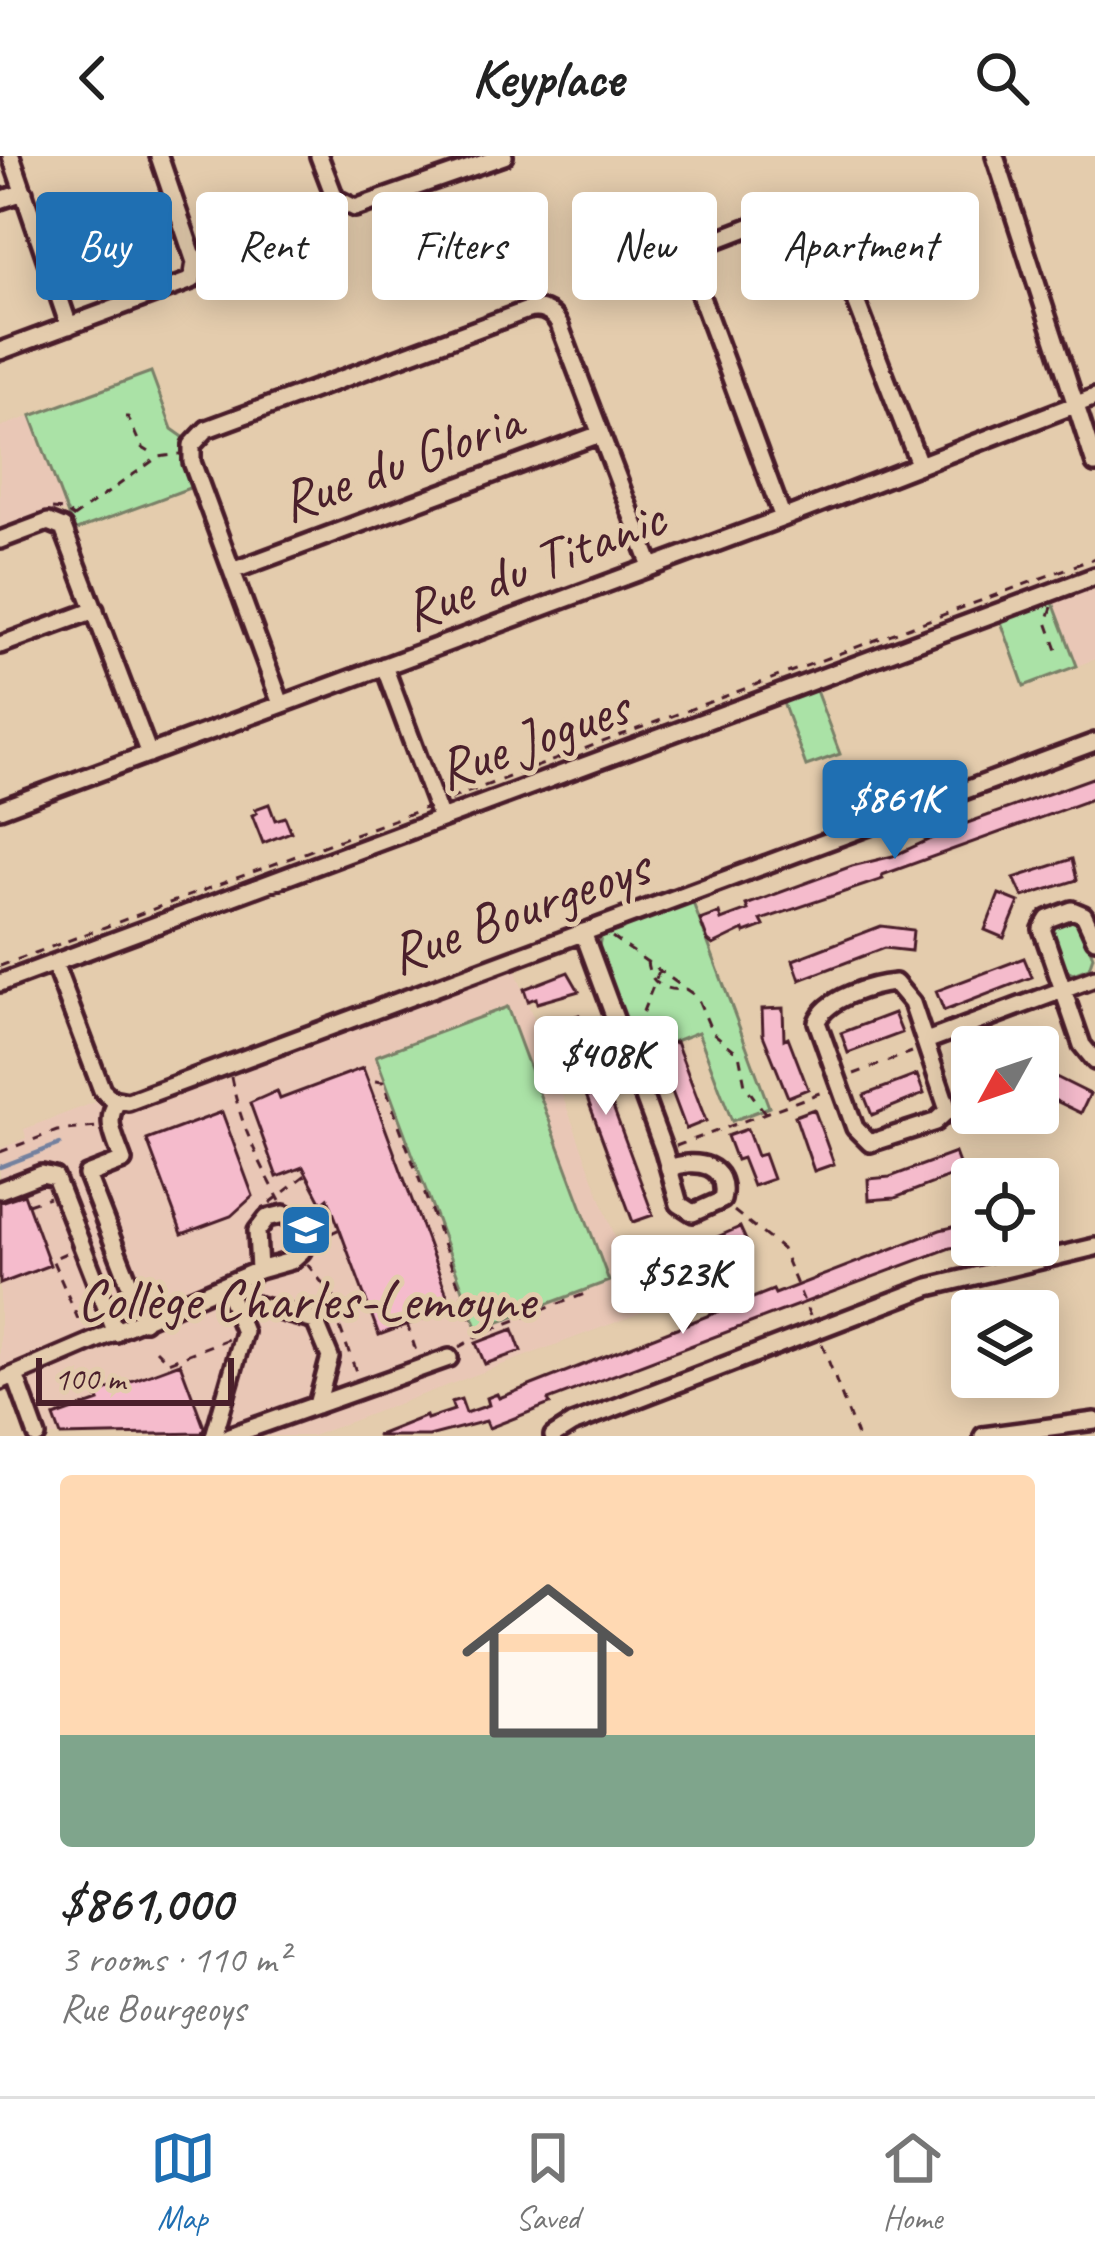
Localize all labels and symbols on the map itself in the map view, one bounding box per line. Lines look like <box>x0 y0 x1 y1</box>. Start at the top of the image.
street label: Rue du Gloria <box>270 382 535 538</box>
street label: Rue du Titanic <box>392 480 677 647</box>
street label: Rue Jogues <box>426 668 643 806</box>
pin: $861K <box>811 760 979 862</box>
street label: Rue Bourgeoys <box>379 828 663 990</box>
pin: $408K <box>522 1016 690 1118</box>
north arrow <box>951 1026 1059 1134</box>
school or university icon: Collège Charles-Lemoyne <box>278 1202 334 1258</box>
pin: $523K <box>599 1235 767 1337</box>
place label: Collège Charles-Lemoyne <box>77 1264 539 1336</box>
scale bar <box>36 1352 234 1405</box>

